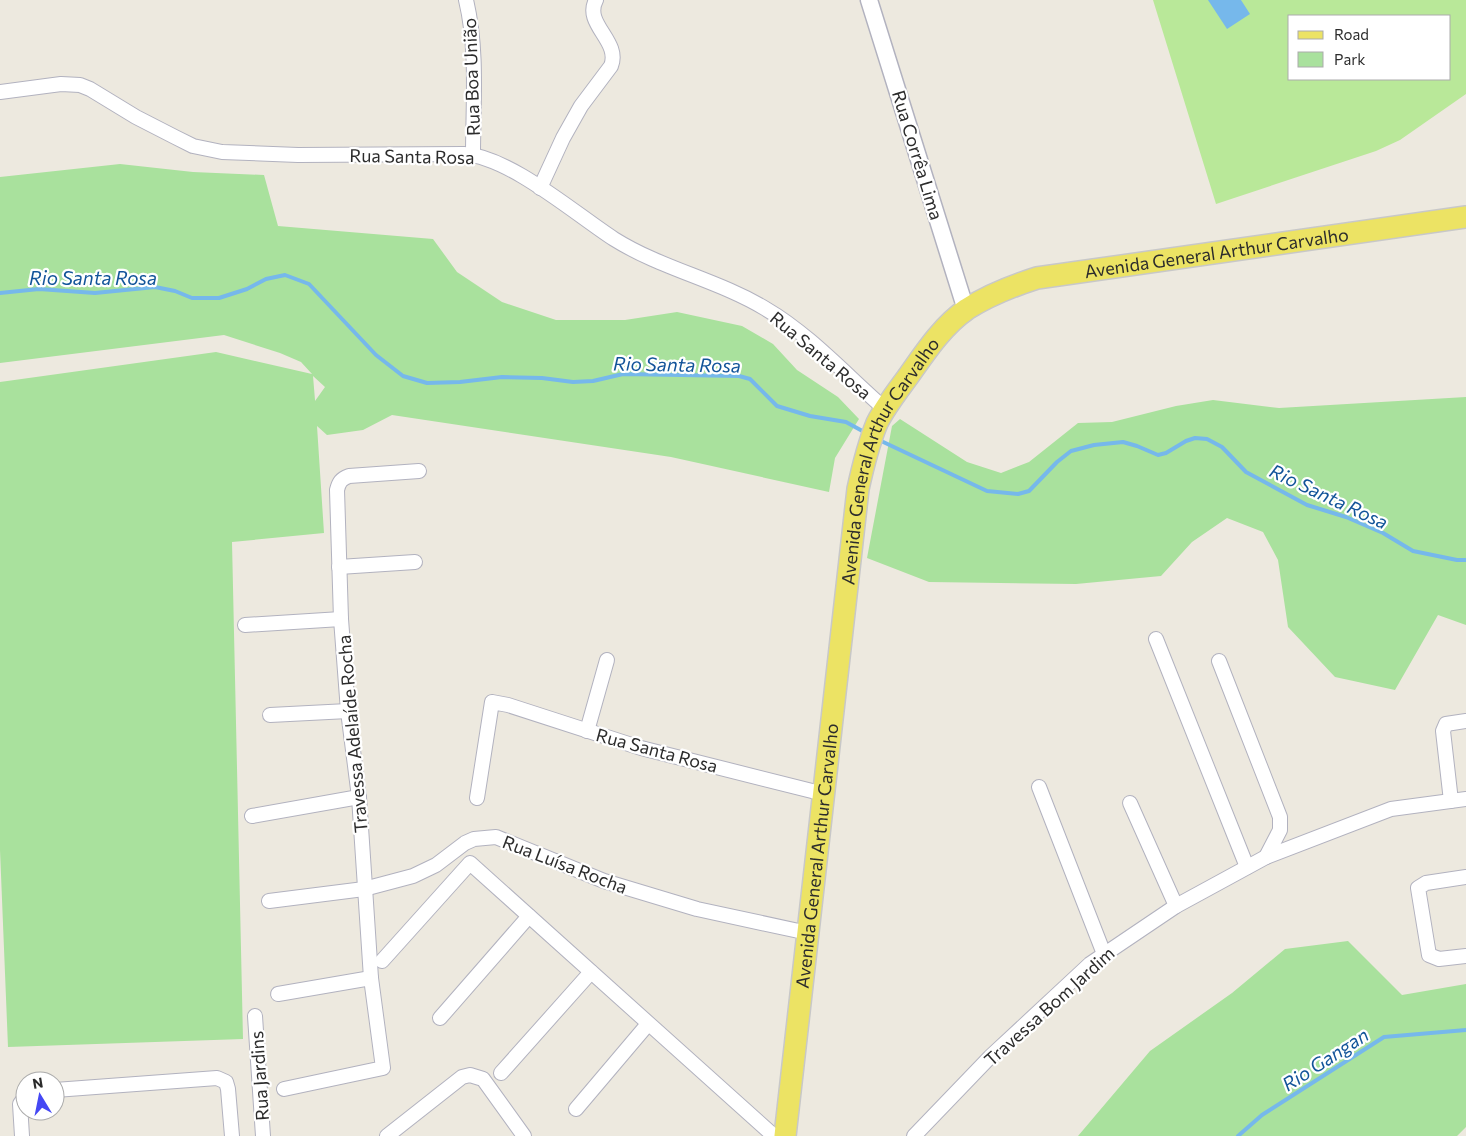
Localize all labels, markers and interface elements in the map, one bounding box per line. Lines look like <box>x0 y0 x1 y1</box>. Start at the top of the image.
legend <box>1288 15 1451 80</box>
street label: Rua Boa União <box>458 18 484 136</box>
text: Road <box>1334 25 1369 43</box>
text: Park <box>1334 50 1365 68</box>
street label: Rua Corrêa Lima <box>888 87 948 223</box>
street label: Rua Santa Rosa <box>349 144 475 168</box>
street label: Avenida General Arthur Carvalho <box>1083 223 1350 282</box>
water label: Rio Santa Rosa <box>29 266 157 289</box>
street label: Rua Santa Rosa <box>766 306 876 404</box>
street label: Avenida General Arthur Carvalho <box>836 333 943 586</box>
water label: Rio Santa Rosa <box>613 351 741 377</box>
water label: Rio Santa Rosa <box>1266 459 1392 533</box>
street label: Travessa Adelaíde Rocha <box>332 634 372 834</box>
street label: Avenida General Arthur Carvalho <box>791 722 842 989</box>
street label: Rua Santa Rosa <box>594 723 720 777</box>
street label: Rua Luísa Rocha <box>500 830 630 898</box>
street label: Travessa Bom Jardim <box>979 942 1119 1070</box>
water label: Rio Gangan <box>1277 1023 1373 1095</box>
street label: Rua Jardins <box>245 1030 273 1122</box>
north arrow <box>15 1071 65 1121</box>
text: N <box>31 1073 44 1092</box>

